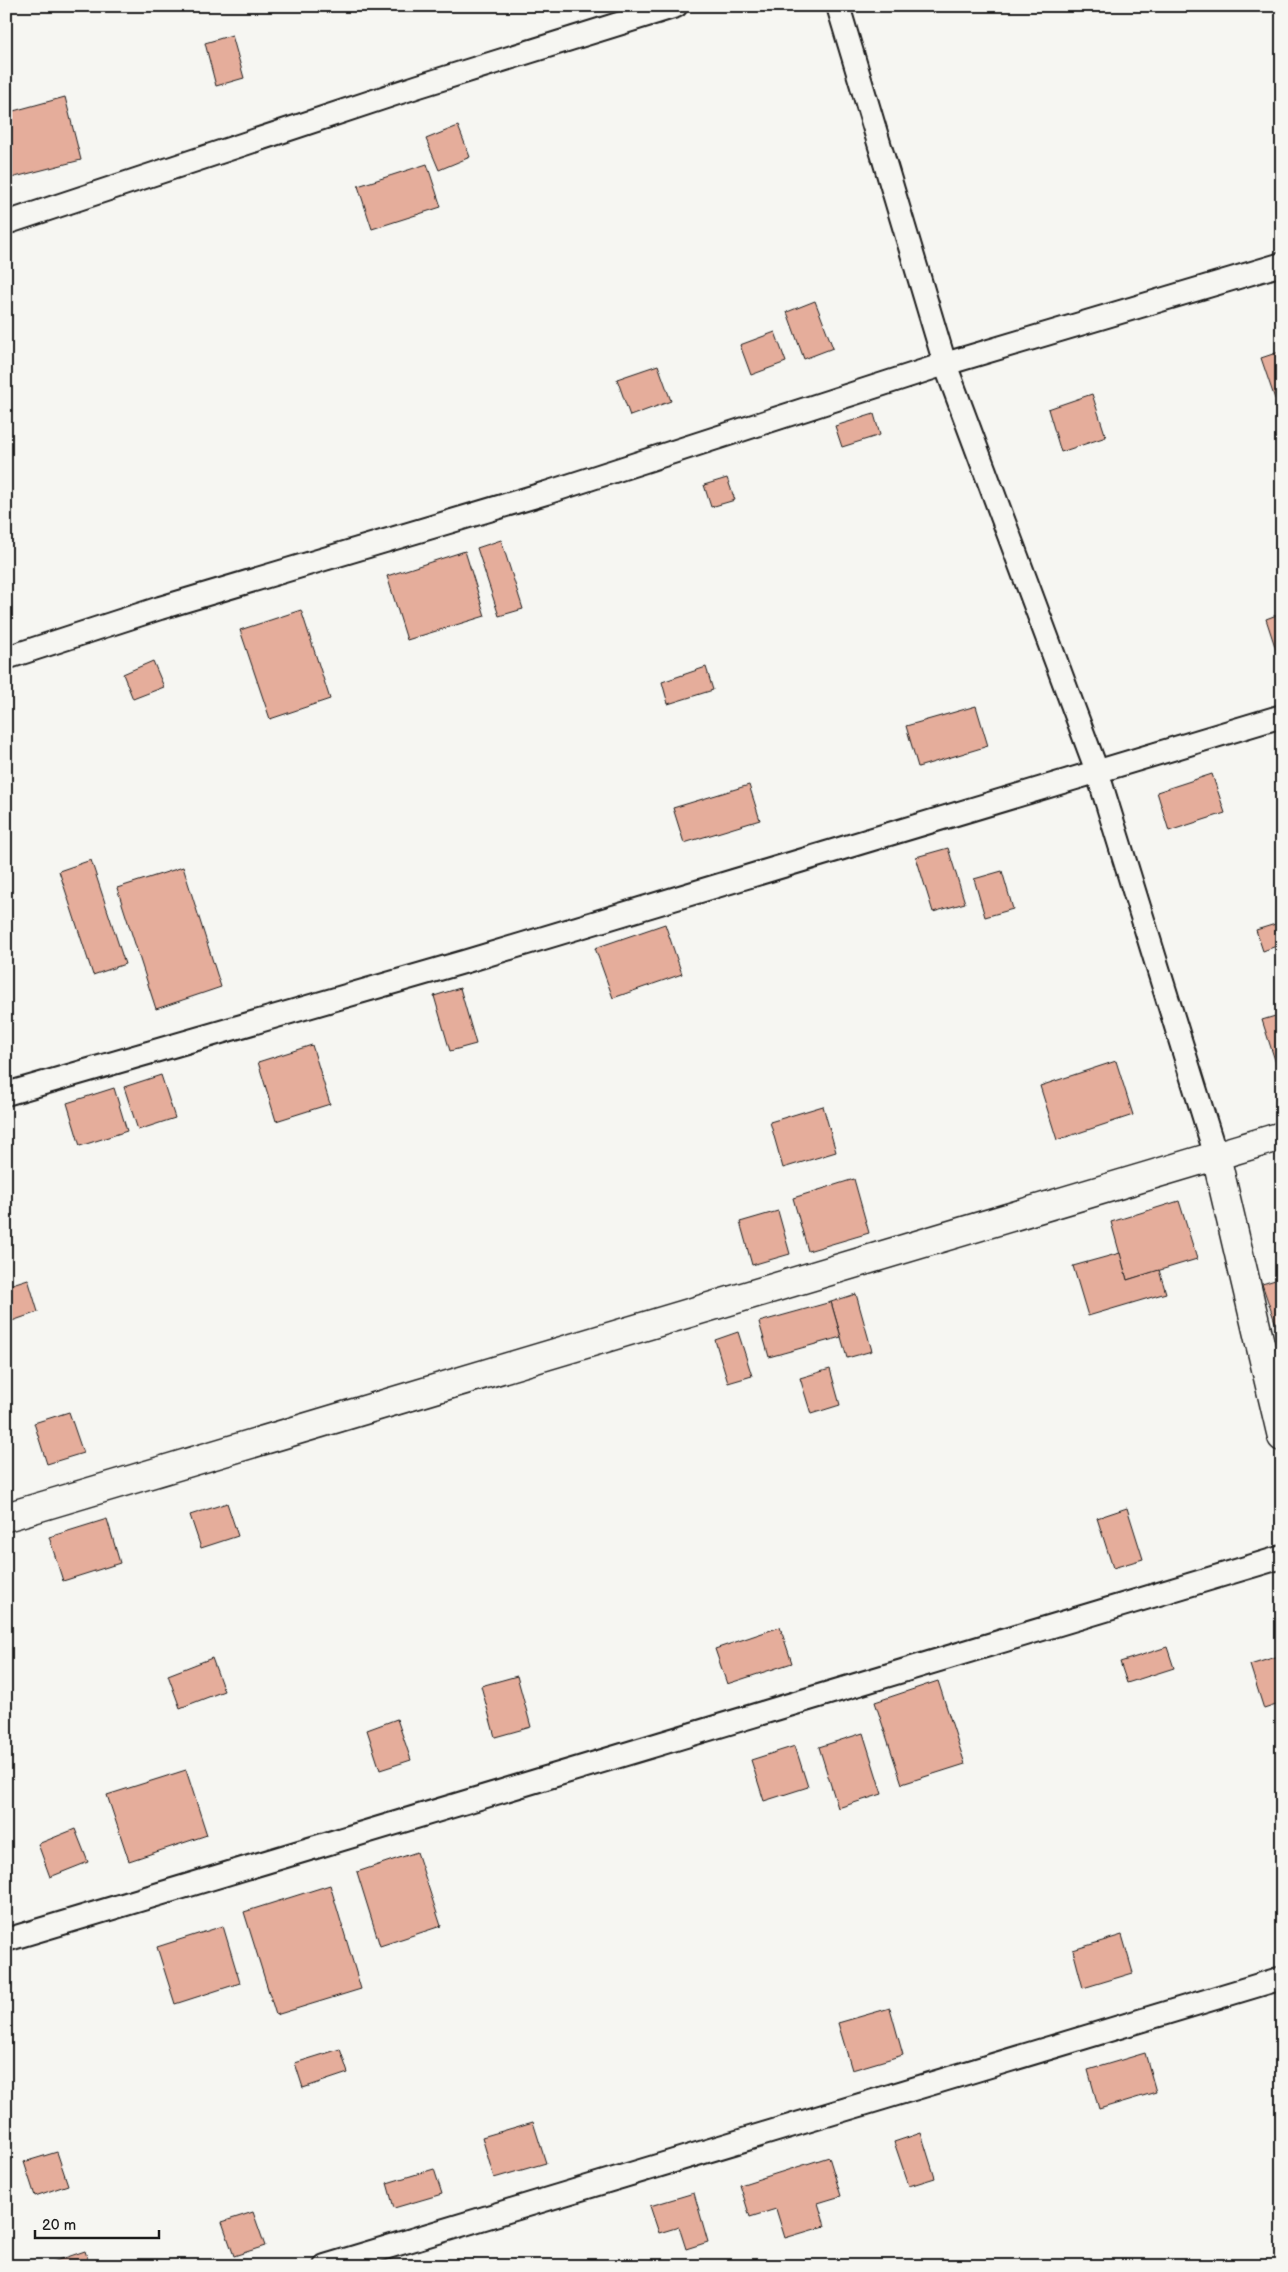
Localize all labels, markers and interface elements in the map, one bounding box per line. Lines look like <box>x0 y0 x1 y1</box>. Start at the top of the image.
scale bar <box>35 2207 159 2239</box>
text: 20 m <box>42 2216 76 2235</box>

